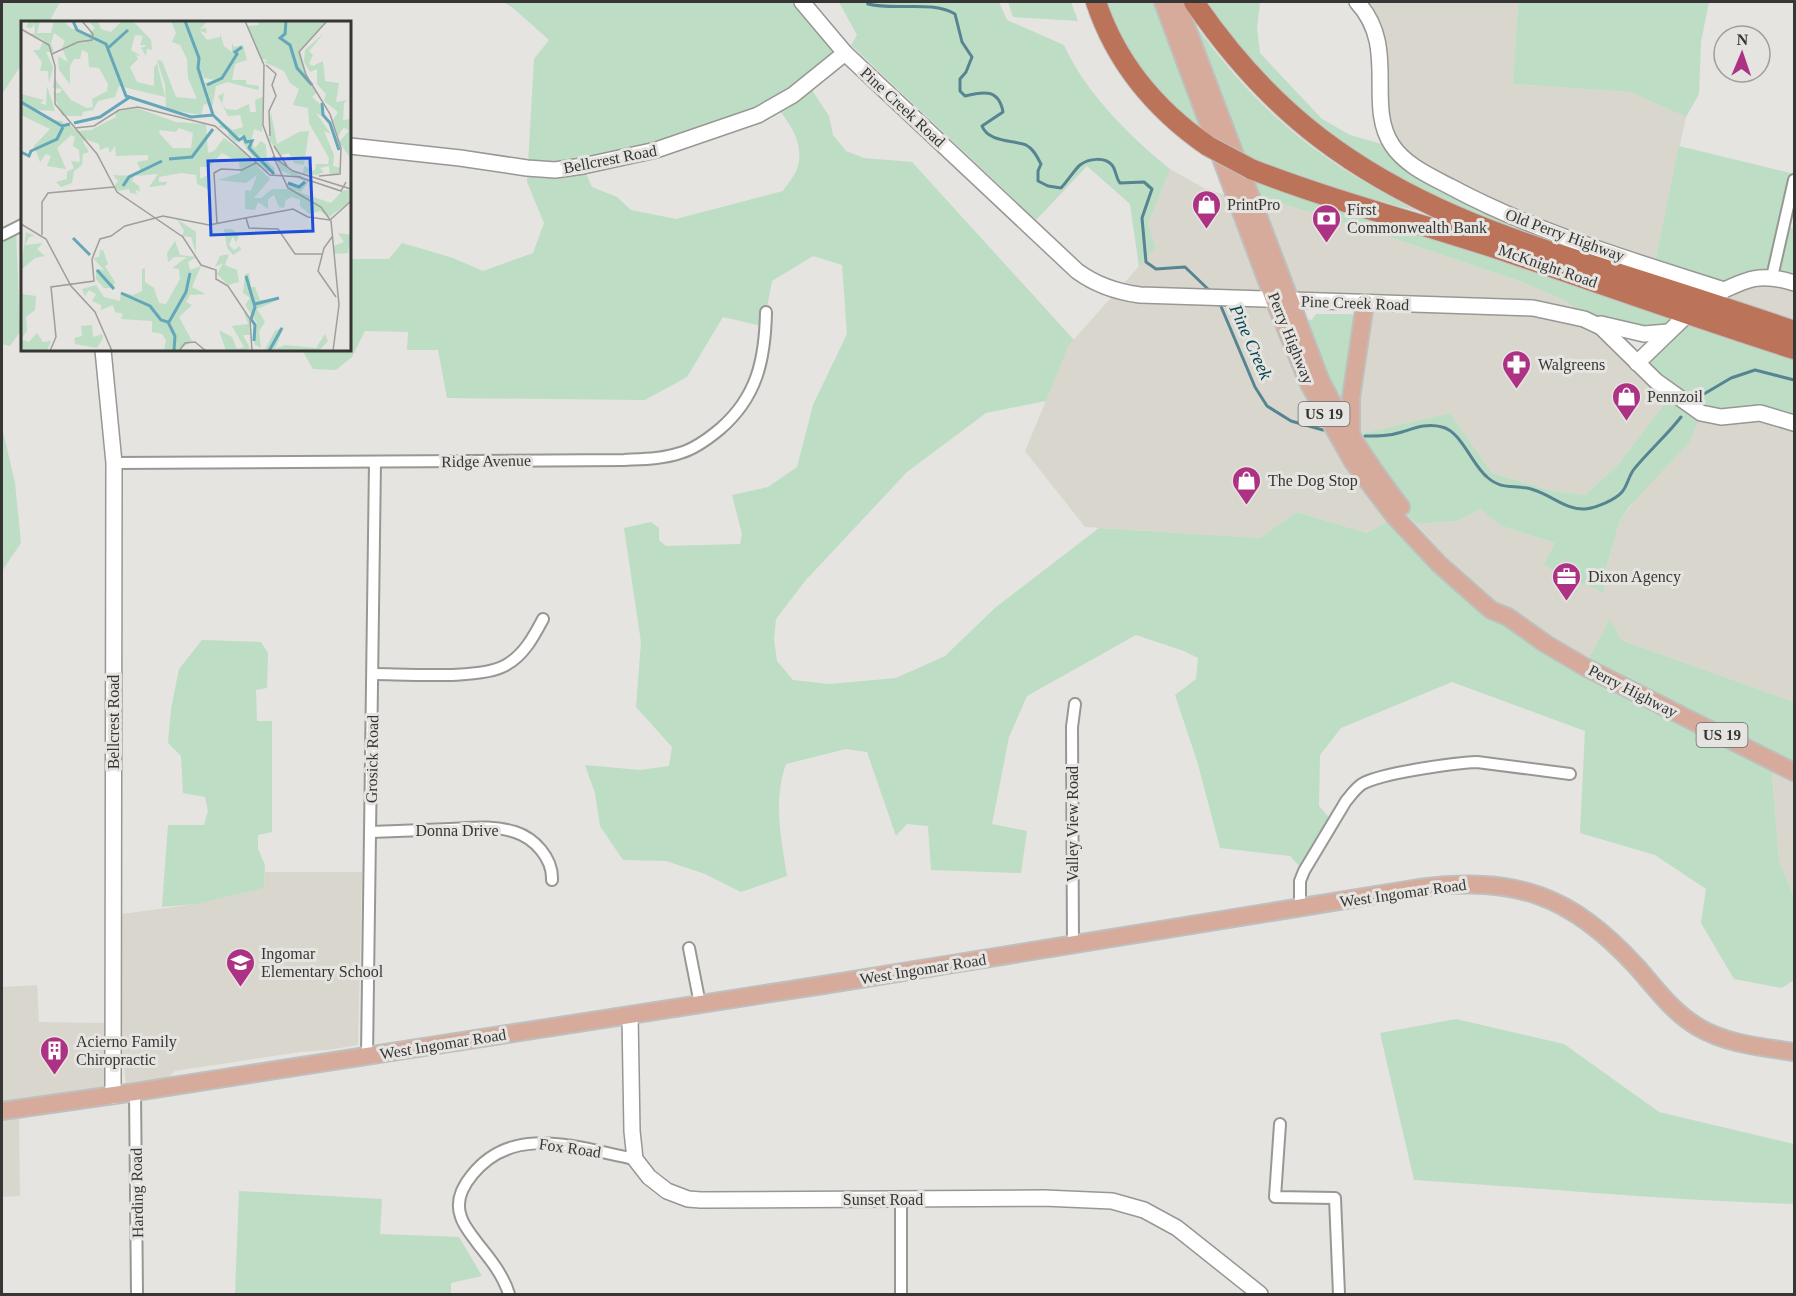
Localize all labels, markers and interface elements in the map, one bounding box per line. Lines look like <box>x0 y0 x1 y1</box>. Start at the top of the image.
inset map <box>21 21 351 351</box>
north arrow <box>1712 24 1772 84</box>
text: N <box>1736 31 1749 48</box>
street label: Pine Creek Road <box>858 64 948 150</box>
street label: Bellcrest Road <box>562 142 658 176</box>
shop icon: PrintPro <box>1190 188 1222 230</box>
place label: PrintPro <box>1227 196 1280 213</box>
place label: First Commonwealth Bank <box>1347 201 1487 236</box>
bank icon: First Commonwealth Bank <box>1310 202 1342 244</box>
street label: Old Perry Highway <box>1503 206 1627 265</box>
street label: McKnight Road <box>1496 241 1600 292</box>
street label: Perry Highway <box>1264 290 1317 387</box>
street label: Pine Creek Road <box>1301 293 1409 313</box>
water label: Pine Creek <box>1225 301 1277 383</box>
pharmacy icon: Walgreens <box>1501 348 1533 390</box>
place label: Walgreens <box>1538 356 1605 374</box>
shop icon: Pennzoil <box>1610 380 1642 422</box>
place label: Pennzoil <box>1647 388 1704 405</box>
road number: US 19 <box>1298 402 1350 426</box>
street label: Ridge Avenue <box>441 452 531 471</box>
shop icon: The Dog Stop <box>1231 464 1263 506</box>
place label: The Dog Stop <box>1268 472 1358 490</box>
office icon: Dixon Agency <box>1551 560 1583 602</box>
place label: Dixon Agency <box>1588 568 1681 586</box>
street label: Perry Highway <box>1585 661 1680 722</box>
street label: Bellcrest Road <box>105 675 122 769</box>
street label: Grosick Road <box>363 715 381 803</box>
road number: US 19 <box>1696 723 1748 747</box>
street label: Valley View Road <box>1064 766 1082 882</box>
street label: Donna Drive <box>415 822 499 839</box>
street label: West Ingomar Road <box>1339 876 1467 911</box>
place label: Ingomar Elementary School <box>261 945 384 981</box>
school or university icon: Ingomar Elementary School <box>224 946 256 988</box>
street label: West Ingomar Road <box>859 951 987 988</box>
street label: West Ingomar Road <box>379 1026 507 1063</box>
place label: Acierno Family Chiropractic <box>76 1033 177 1069</box>
building icon: Acierno Family Chiropractic <box>39 1034 71 1076</box>
street label: Fox Road <box>538 1135 602 1161</box>
street label: Harding Road <box>128 1148 147 1238</box>
street label: Sunset Road <box>843 1191 923 1208</box>

